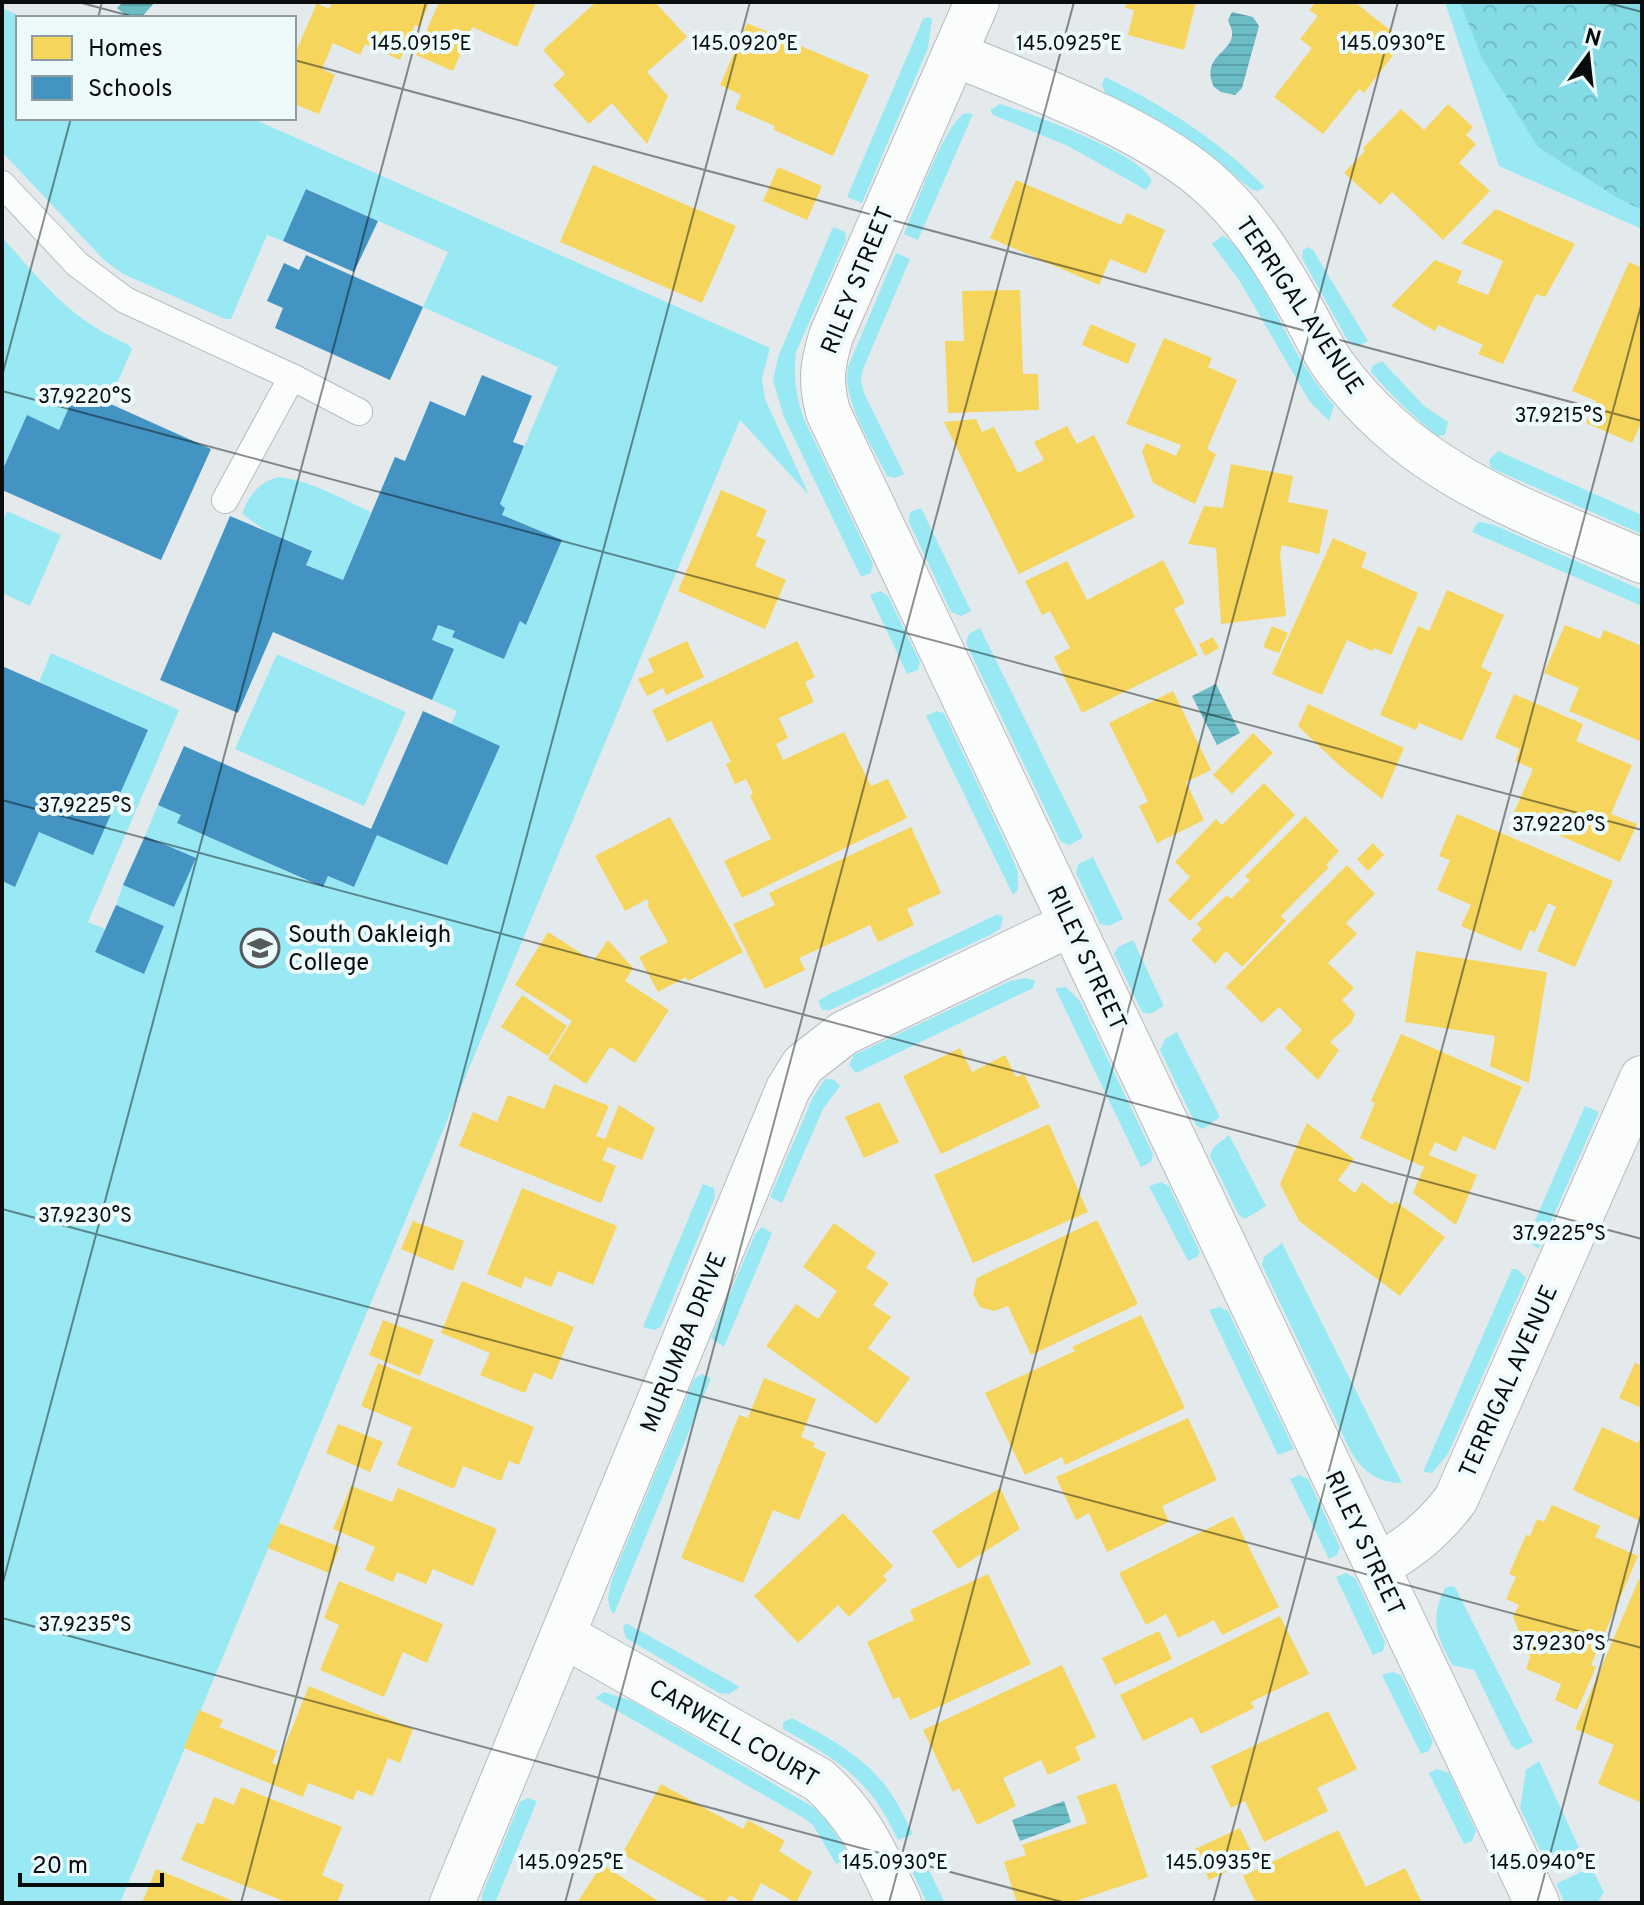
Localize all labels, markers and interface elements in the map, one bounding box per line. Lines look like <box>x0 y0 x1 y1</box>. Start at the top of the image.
legend <box>16 16 296 120</box>
north arrow <box>1548 16 1628 96</box>
text: N <box>1581 24 1604 54</box>
text: 145.0915°E <box>370 32 472 58</box>
text: 145.0920°E <box>692 32 798 58</box>
text: 145.0925°E <box>1016 32 1122 58</box>
text: 145.0930°E <box>1340 32 1446 58</box>
text: Homes <box>88 35 163 65</box>
text: Schools <box>88 75 173 105</box>
street label: RILEY STREET <box>816 203 902 359</box>
street label: TERRIGAL AVENUE <box>1228 212 1369 401</box>
text: 37.9220°S <box>38 385 132 411</box>
text: 37.9215°S <box>1515 404 1604 430</box>
text: 37.9225°S <box>38 794 132 820</box>
text: 37.9220°S <box>1512 813 1606 839</box>
street label: RILEY STREET <box>1039 882 1132 1036</box>
place label: South Oakleigh College <box>288 921 451 979</box>
school or university icon: South Oakleigh College <box>239 927 281 969</box>
text: 37.9230°S <box>38 1204 132 1230</box>
text: 37.9225°S <box>1512 1222 1606 1248</box>
street label: MURUMBA DRIVE <box>635 1248 735 1437</box>
street label: TERRIGAL AVENUE <box>1454 1281 1566 1483</box>
street label: RILEY STREET <box>1317 1467 1410 1621</box>
text: 37.9235°S <box>38 1613 132 1639</box>
text: 37.9230°S <box>1512 1632 1606 1658</box>
street label: CARWELL COURT <box>643 1674 823 1796</box>
scale bar <box>20 1837 162 1887</box>
text: 145.0925°E <box>518 1851 624 1877</box>
text: 145.0930°E <box>842 1851 948 1877</box>
text: 145.0935°E <box>1166 1851 1272 1877</box>
text: 145.0940°E <box>1490 1851 1596 1877</box>
text: 20 m <box>32 1852 88 1882</box>

